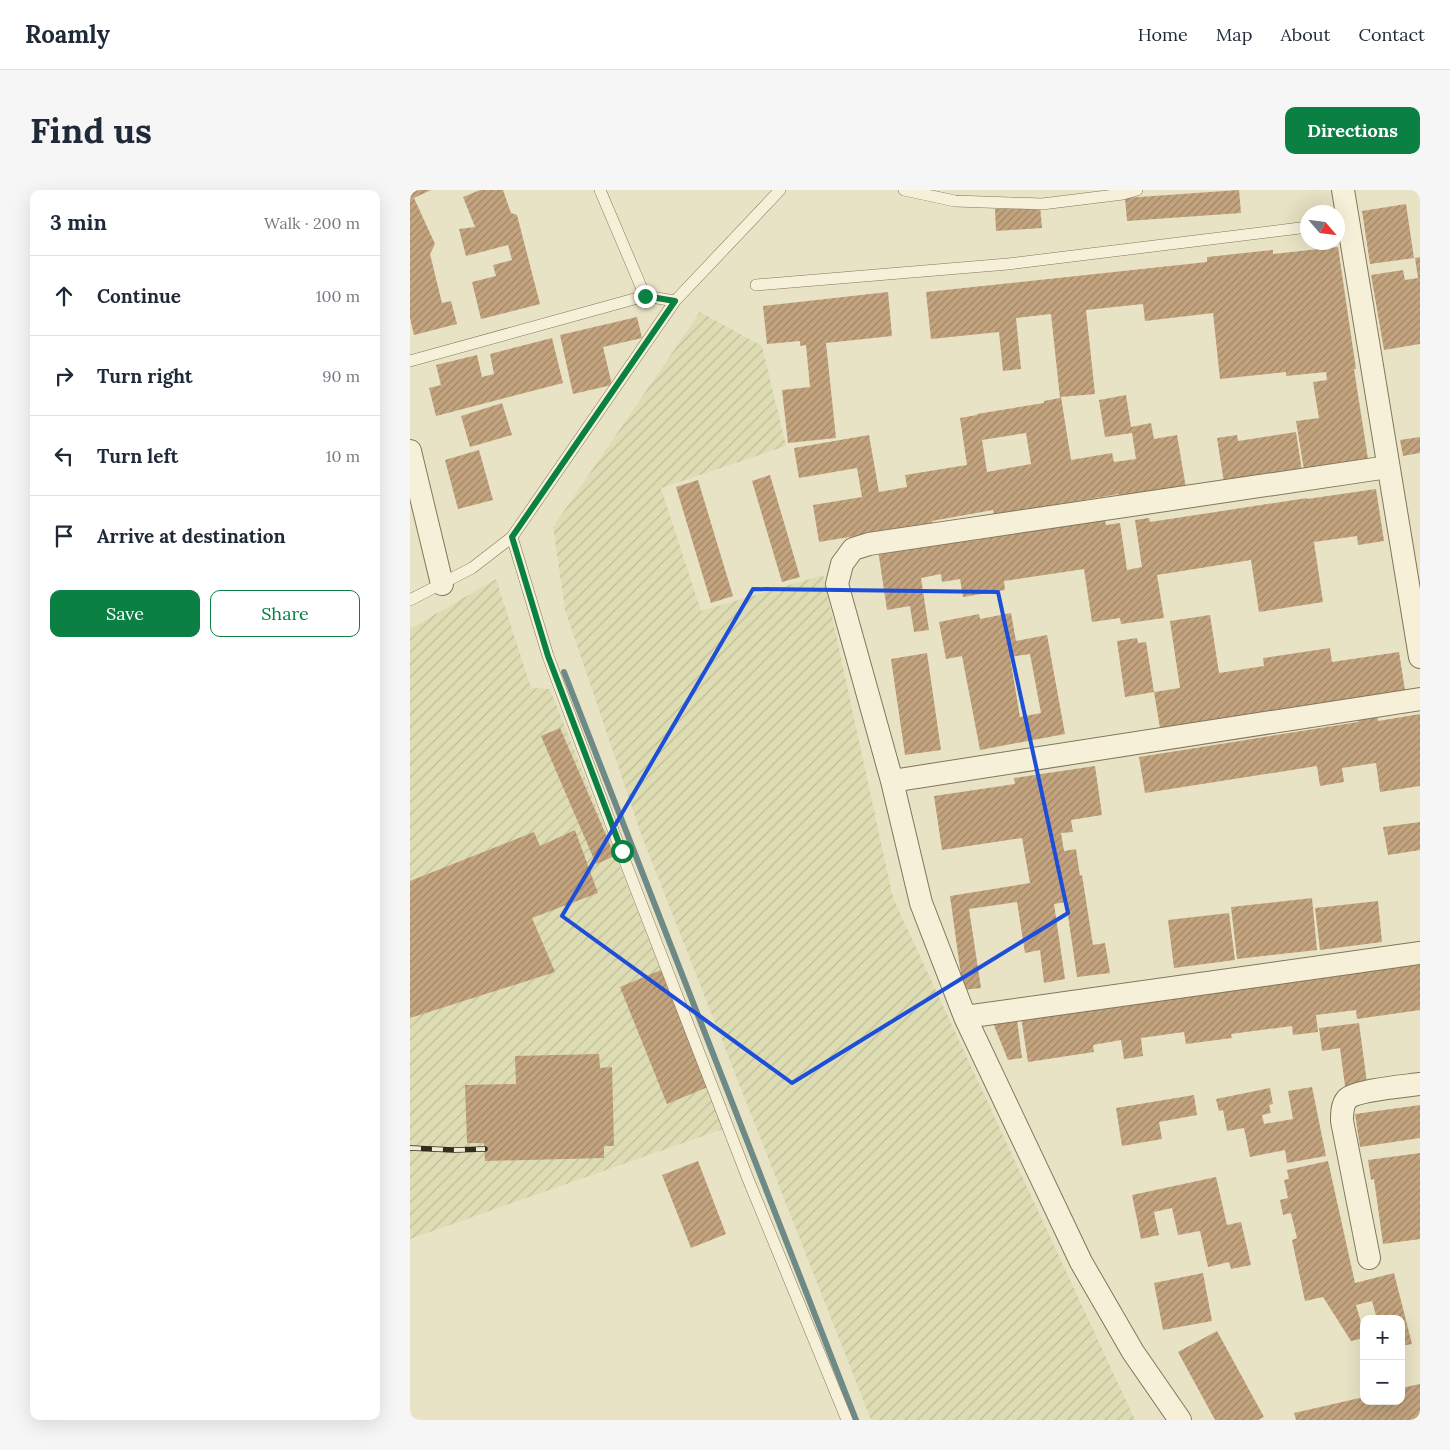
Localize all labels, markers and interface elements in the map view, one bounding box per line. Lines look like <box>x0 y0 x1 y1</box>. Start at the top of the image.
text: Roamly <box>25 19 110 50</box>
text: Home <box>1138 23 1188 46</box>
text: Map <box>1216 23 1252 46</box>
text: About <box>1280 23 1330 46</box>
text: Contact <box>1358 23 1425 46</box>
button: Directions <box>1285 107 1420 154</box>
text: Find us <box>30 108 152 153</box>
north arrow <box>1300 205 1345 250</box>
text: 3 min <box>50 209 107 236</box>
text: Walk · 200 m <box>264 213 360 233</box>
icon: ahead <box>50 282 78 310</box>
text: Continue <box>97 284 181 308</box>
route end <box>634 285 657 308</box>
text: 100 m <box>316 286 360 306</box>
icon: right <box>50 362 78 390</box>
text: Turn right <box>97 364 193 388</box>
text: 90 m <box>322 366 360 386</box>
icon: left <box>50 442 78 470</box>
text: Turn left <box>97 444 178 468</box>
text: 10 m <box>326 446 360 466</box>
icon: arrive <box>50 522 78 550</box>
text: Arrive at destination <box>97 524 286 548</box>
button: Save <box>50 590 200 637</box>
button: Share <box>210 590 360 637</box>
route start <box>611 840 634 863</box>
map controls <box>1360 1315 1405 1405</box>
button: + <box>1360 1315 1405 1360</box>
button: − <box>1360 1360 1405 1405</box>

